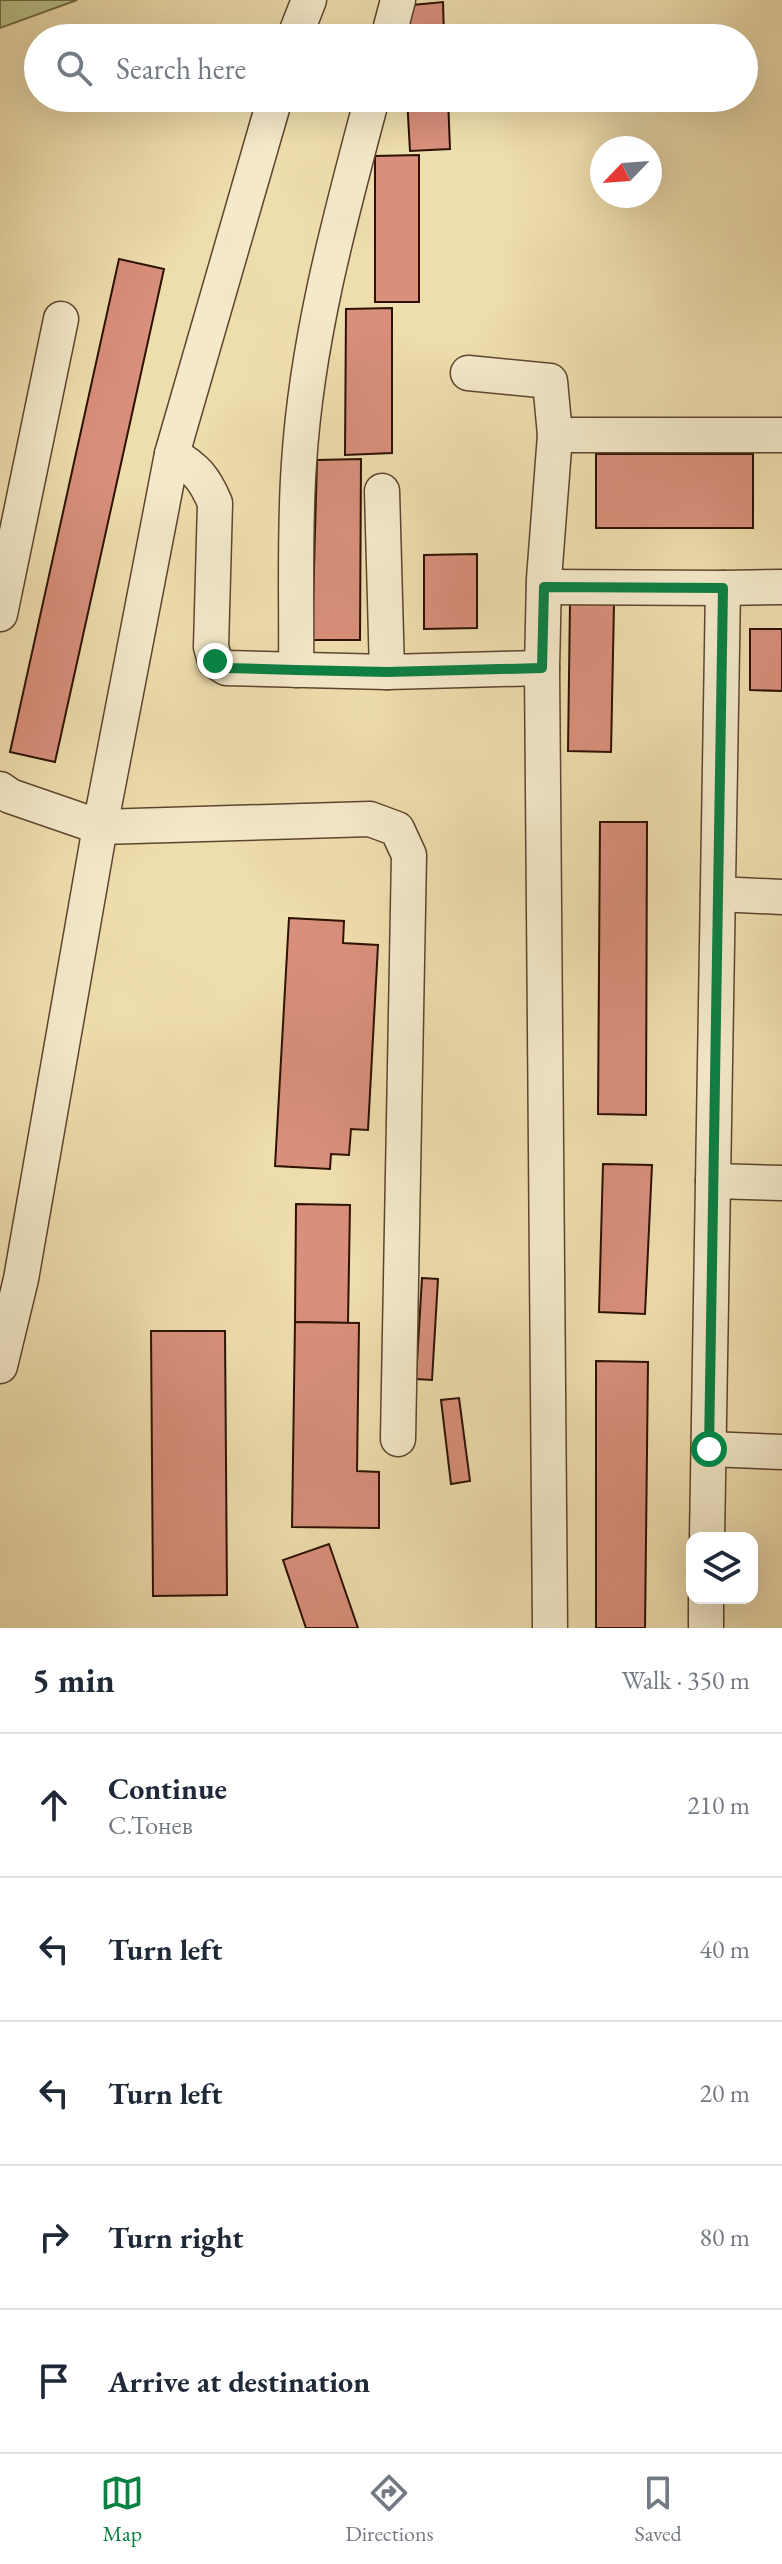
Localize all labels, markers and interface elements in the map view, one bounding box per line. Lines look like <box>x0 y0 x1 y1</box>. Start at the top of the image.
search box <box>24 24 758 112</box>
icon: search <box>52 46 96 90</box>
text: Search here <box>116 49 246 88</box>
north arrow <box>590 136 662 208</box>
route end <box>197 643 233 679</box>
route start <box>691 1431 727 1467</box>
map controls <box>686 1532 758 1604</box>
button: layers <box>686 1532 758 1604</box>
text: 5 min <box>32 1658 115 1702</box>
text: Walk · 350 m <box>622 1663 750 1697</box>
text: Continue <box>108 1769 227 1808</box>
icon: ahead <box>32 1783 76 1827</box>
text: 210 m <box>687 1788 750 1822</box>
text: С.Тонев <box>108 1808 193 1842</box>
icon: left <box>32 1927 76 1971</box>
text: Turn left <box>108 1930 222 1969</box>
text: 40 m <box>700 1932 750 1966</box>
icon: left <box>32 2071 76 2115</box>
text: Turn left <box>108 2074 222 2113</box>
text: 20 m <box>700 2076 750 2110</box>
icon: right <box>32 2215 76 2259</box>
text: Turn right <box>108 2218 244 2257</box>
text: 80 m <box>700 2220 750 2254</box>
icon: arrive <box>32 2359 76 2403</box>
text: Arrive at destination <box>108 2362 370 2401</box>
tab: Map <box>100 2471 144 2548</box>
tab: Directions <box>345 2471 434 2548</box>
tab: Saved <box>634 2471 682 2548</box>

